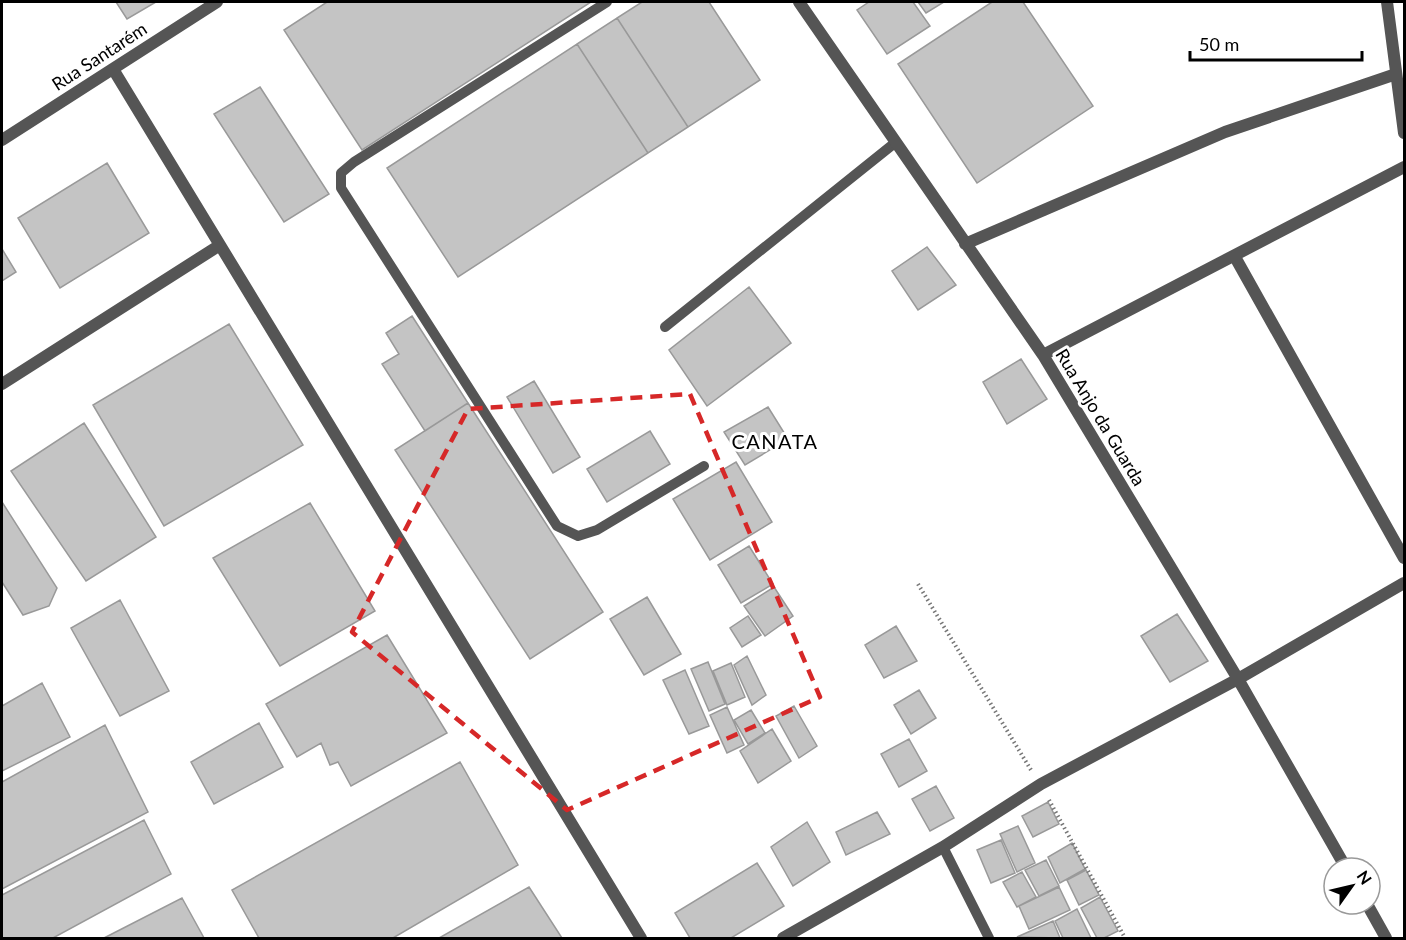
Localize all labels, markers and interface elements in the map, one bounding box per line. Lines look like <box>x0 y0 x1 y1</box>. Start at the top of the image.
street label: Rua Santarém <box>47 17 151 95</box>
scale bar <box>1190 24 1362 62</box>
text: 50 m <box>1199 33 1239 55</box>
street label: Rua Anjo da Guarda <box>1051 344 1151 490</box>
district label: CANATA <box>731 429 819 453</box>
north arrow <box>1322 856 1382 916</box>
text: N <box>1354 867 1376 888</box>

